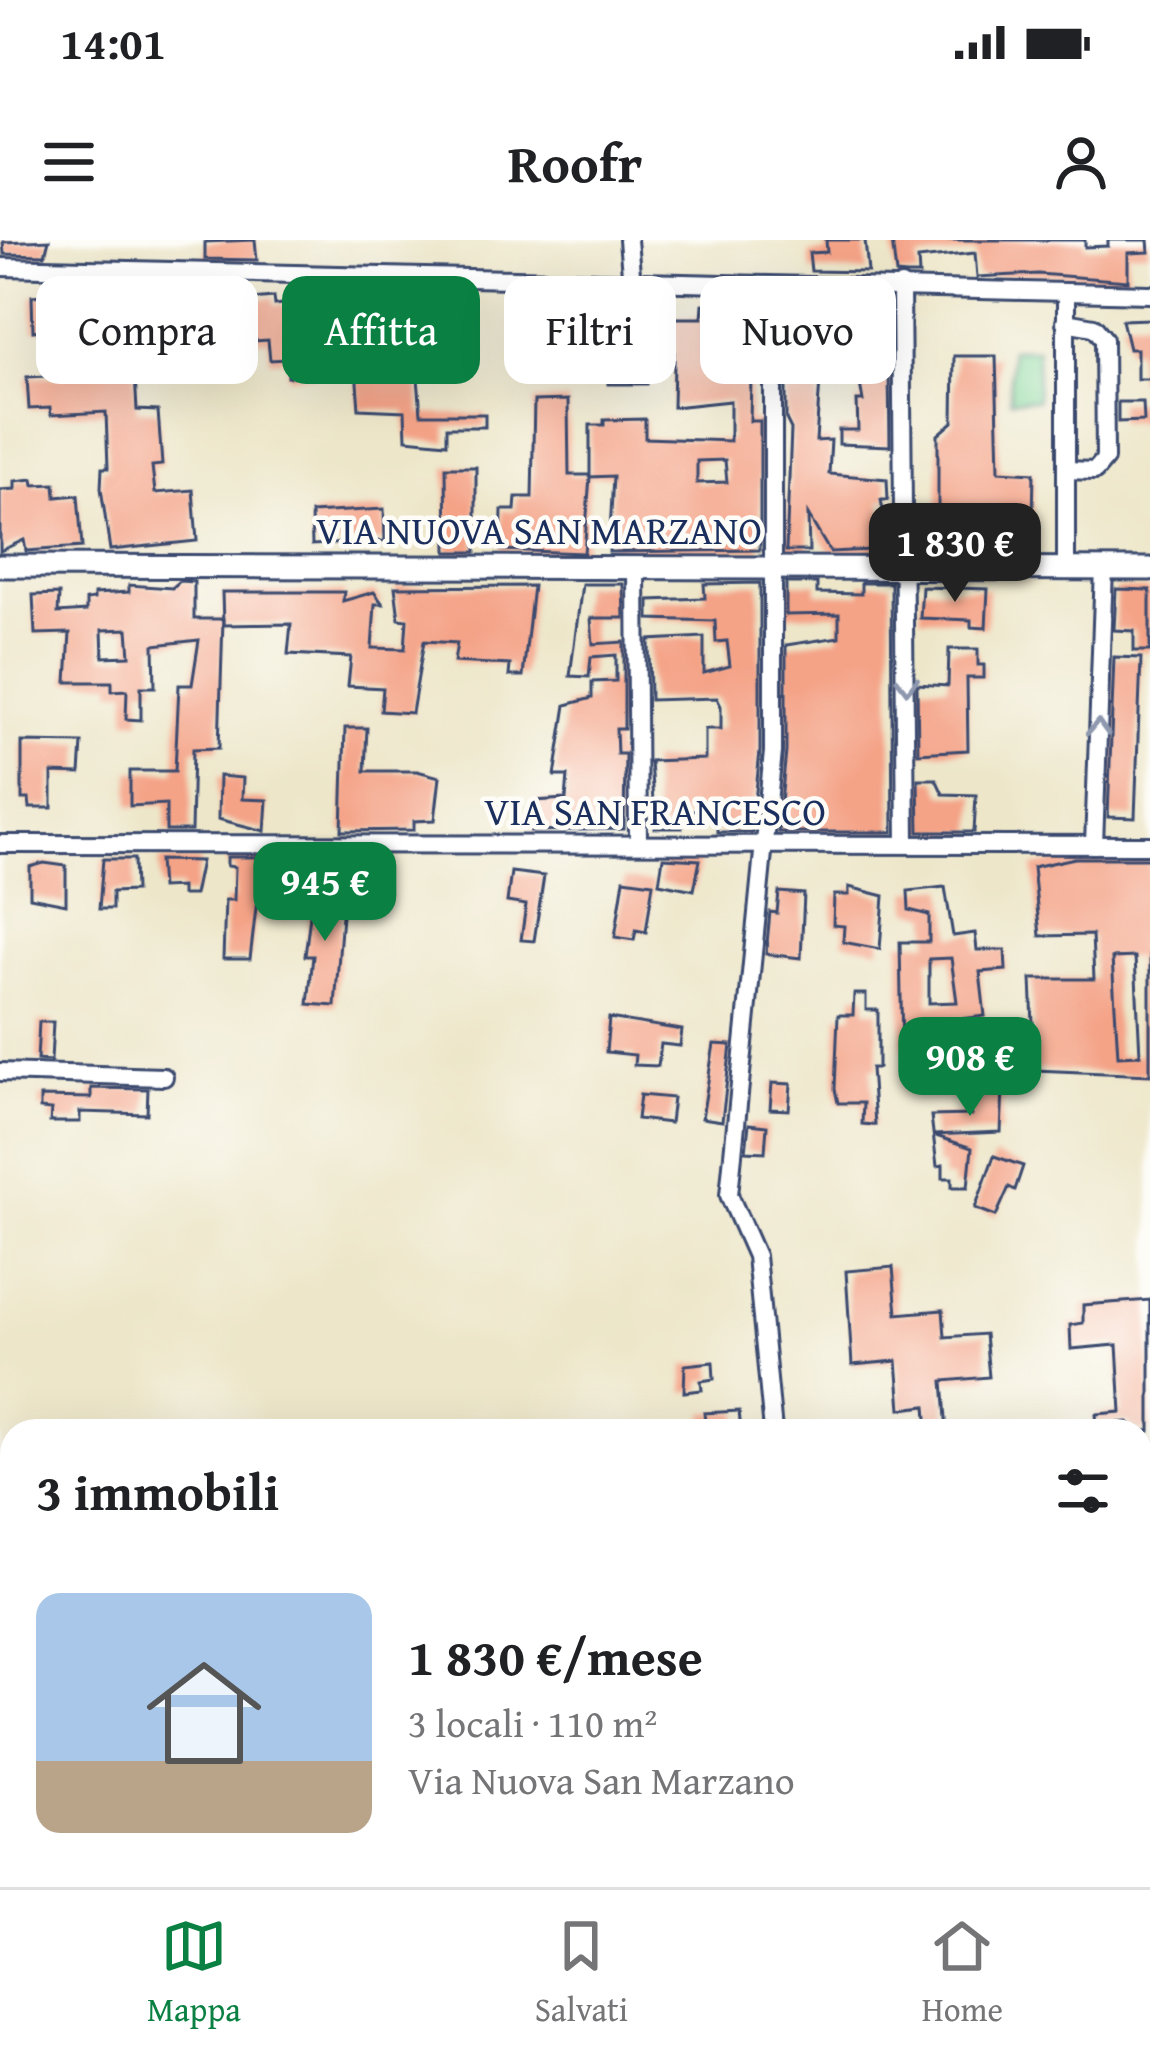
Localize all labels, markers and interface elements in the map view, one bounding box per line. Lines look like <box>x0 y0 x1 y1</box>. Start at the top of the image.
text: 14:01 <box>60 10 166 75</box>
text: Roofr <box>508 123 642 202</box>
icon: menu <box>36 129 102 195</box>
icon: person <box>1048 129 1114 195</box>
chip: Compra <box>36 276 258 384</box>
chip: Affitta <box>282 276 480 384</box>
chip: Filtri <box>504 276 676 384</box>
chip: Nuovo <box>700 276 896 384</box>
street label: VIA NUOVA SAN MARZANO <box>316 501 762 558</box>
pin: 1 830 € <box>844 503 1066 605</box>
text: 1 830 € <box>896 513 1014 570</box>
one-way arrow <box>894 677 920 695</box>
one-way arrow <box>1085 718 1111 737</box>
street label: VIA SAN FRANCESCO <box>484 782 826 839</box>
pin: 945 € <box>241 842 409 944</box>
text: 945 € <box>280 852 370 909</box>
pin: 908 € <box>886 1017 1054 1119</box>
text: 908 € <box>925 1027 1015 1084</box>
text: 3 immobili <box>36 1454 279 1529</box>
icon: filters <box>1050 1458 1116 1524</box>
text: 1 830 €/mese <box>408 1619 703 1694</box>
icon: home <box>132 1641 276 1785</box>
text: 3 locali · 110 m² <box>408 1694 657 1751</box>
text: Via Nuova San Marzano <box>408 1751 795 1808</box>
tab: Mappa <box>147 1913 241 2033</box>
tab: Salvati <box>535 1913 628 2033</box>
tab: Home <box>922 1913 1003 2033</box>

